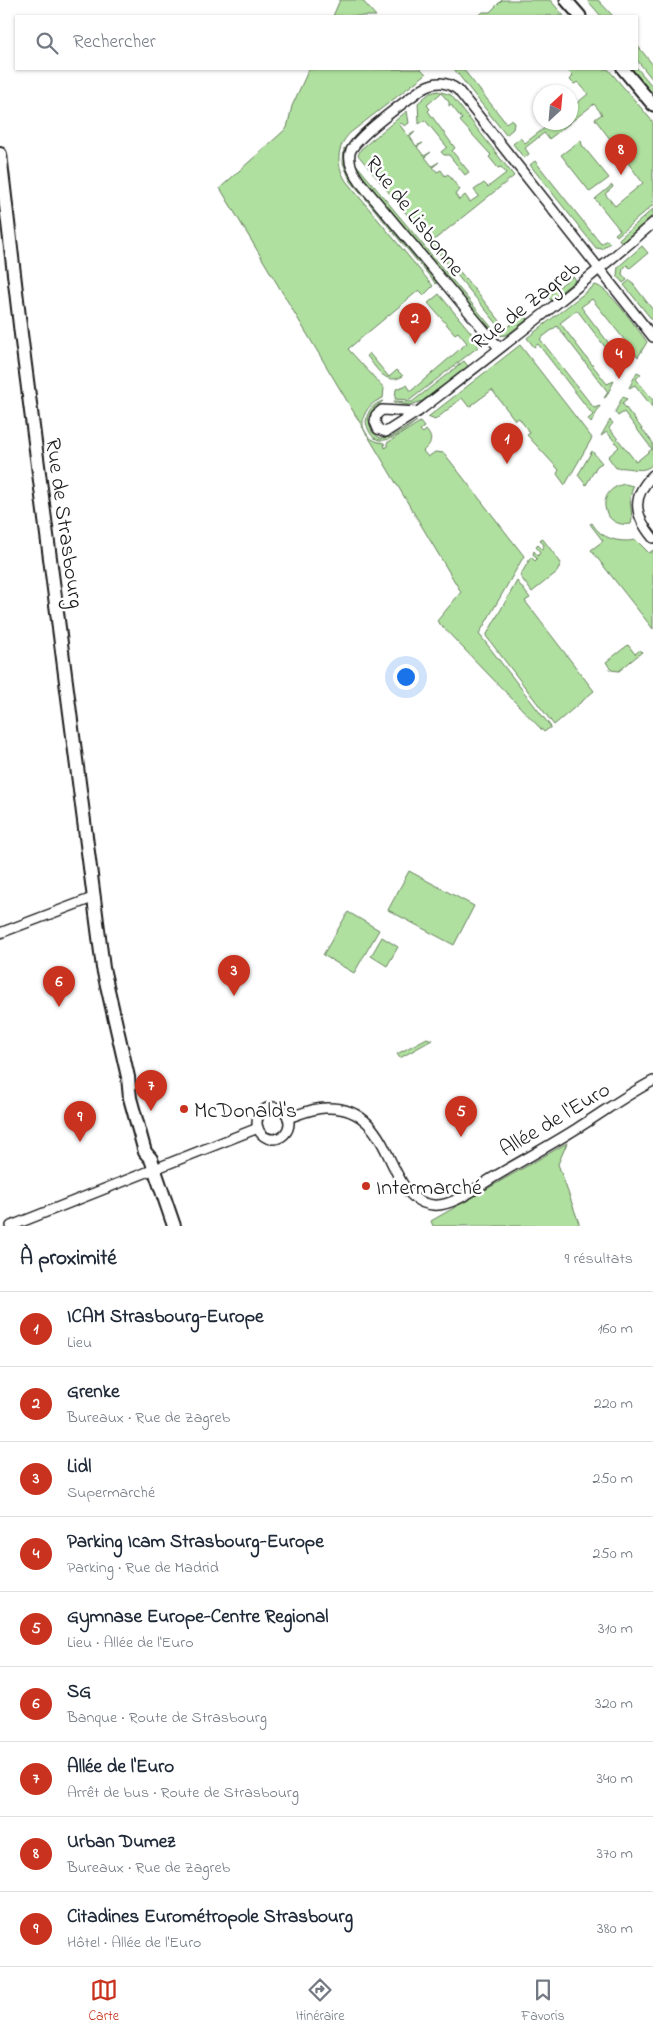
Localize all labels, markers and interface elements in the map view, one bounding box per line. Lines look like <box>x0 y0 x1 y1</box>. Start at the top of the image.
search box <box>15 15 638 70</box>
icon: search <box>33 29 61 57</box>
text: Rechercher <box>73 29 156 56</box>
north arrow <box>533 85 578 130</box>
pin: 8 <box>605 134 637 175</box>
street label: Rue de Lisbonne <box>356 150 471 284</box>
street label: Rue de Zagreb <box>466 253 589 360</box>
pin: 2 <box>399 303 431 344</box>
pin: 4 <box>603 338 635 379</box>
pin: 1 <box>491 423 523 464</box>
street label: Rue de Strasbourg <box>34 436 91 611</box>
your location <box>393 664 419 690</box>
pin: 3 <box>218 955 250 996</box>
pin: 6 <box>43 966 75 1007</box>
pin: 7 <box>135 1070 167 1111</box>
street label: Allée de l'Euro <box>494 1075 617 1166</box>
place label: McDonald's <box>194 1096 297 1128</box>
pin: 5 <box>445 1096 477 1137</box>
pin: 9 <box>64 1101 96 1142</box>
marker: McDonald's <box>178 1103 190 1115</box>
place label: Intermarché <box>376 1173 482 1205</box>
marker: Intermarché <box>360 1180 372 1192</box>
text: À proximité <box>20 1244 117 1274</box>
text: 9 résultats <box>565 1247 633 1271</box>
text: ICAM Strasbourg-Europe <box>67 1304 264 1331</box>
text: 1 <box>33 1317 39 1341</box>
text: 160 m <box>598 1317 633 1341</box>
text: Lieu <box>67 1331 92 1355</box>
text: Grenke <box>67 1379 120 1406</box>
text: 2 <box>32 1392 40 1416</box>
text: 220 m <box>594 1392 633 1416</box>
text: Bureaux · Rue de Zagreb <box>67 1406 230 1430</box>
text: Lidl <box>67 1454 91 1481</box>
text: 3 <box>33 1467 39 1491</box>
text: 250 m <box>593 1467 633 1491</box>
text: Supermarché <box>67 1481 155 1505</box>
text: Parking Icam Strasbourg-Europe <box>67 1529 324 1556</box>
text: 4 <box>33 1542 39 1566</box>
text: 250 m <box>593 1542 633 1566</box>
text: Parking · Rue de Madrid <box>67 1556 219 1580</box>
text: Gymnase Europe-Centre Regional <box>67 1604 328 1631</box>
text: 5 <box>31 1617 41 1641</box>
text: 310 m <box>598 1617 633 1641</box>
text: Lieu · Allée de l'Euro <box>67 1631 194 1655</box>
text: SG <box>67 1679 91 1706</box>
text: 6 <box>32 1692 40 1716</box>
text: 320 m <box>595 1692 633 1716</box>
text: Banque · Route de Strasbourg <box>67 1706 267 1730</box>
text: Allée de l'Euro <box>67 1754 174 1781</box>
text: 7 <box>33 1767 39 1791</box>
text: 340 m <box>596 1767 633 1791</box>
text: Arrêt de bus · Route de Strasbourg <box>67 1781 299 1805</box>
text: Urban Dumez <box>67 1829 175 1856</box>
text: 8 <box>33 1842 39 1866</box>
text: 370 m <box>596 1842 633 1866</box>
text: Bureaux · Rue de Zagreb <box>67 1856 230 1880</box>
text: Citadines Eurométropole Strasbourg <box>67 1904 353 1931</box>
text: 9 <box>34 1917 38 1941</box>
text: 380 m <box>597 1917 633 1941</box>
text: Hôtel · Allée de l'Euro <box>67 1931 201 1955</box>
tab: Carte <box>88 1976 119 2027</box>
tab: Itinéraire <box>296 1976 344 2027</box>
tab: Favoris <box>521 1976 565 2027</box>

